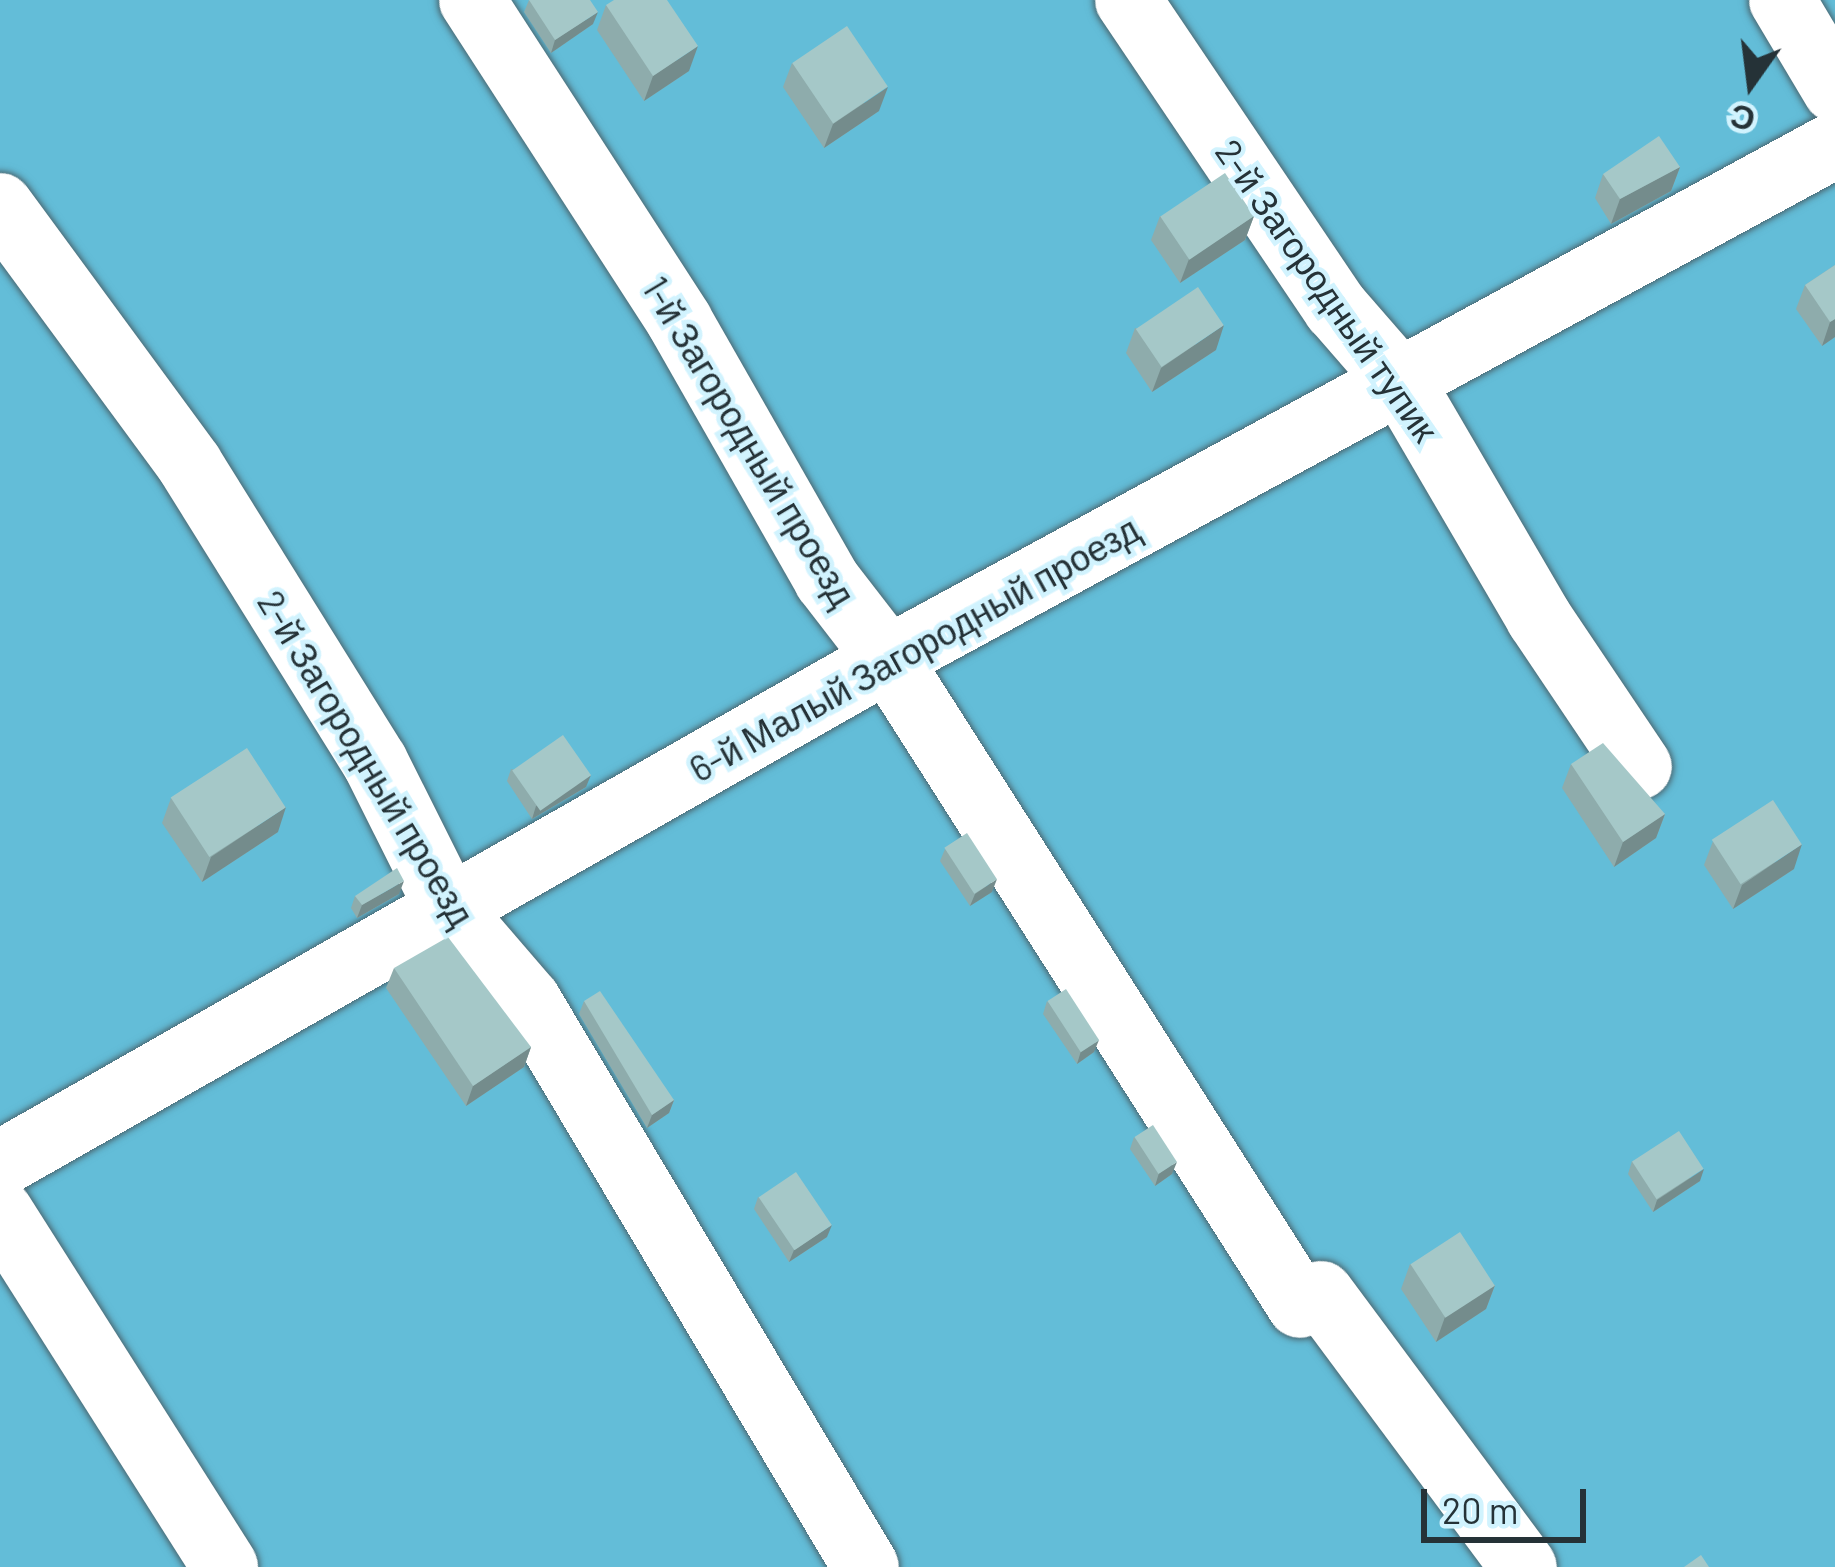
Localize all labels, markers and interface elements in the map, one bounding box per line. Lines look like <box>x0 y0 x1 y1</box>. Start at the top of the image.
north arrow <box>1691 24 1811 144</box>
text: С <box>1726 97 1759 141</box>
street label: 2-й Загородный тупик <box>1207 131 1449 449</box>
street label: 1-й Загородный проезд <box>634 268 866 614</box>
street label: 6-й Малый Загородный проезд <box>682 506 1146 790</box>
street label: 2-й Загородный проезд <box>250 582 484 934</box>
scale bar <box>1427 1465 1592 1539</box>
text: 20 m <box>1442 1488 1519 1531</box>

